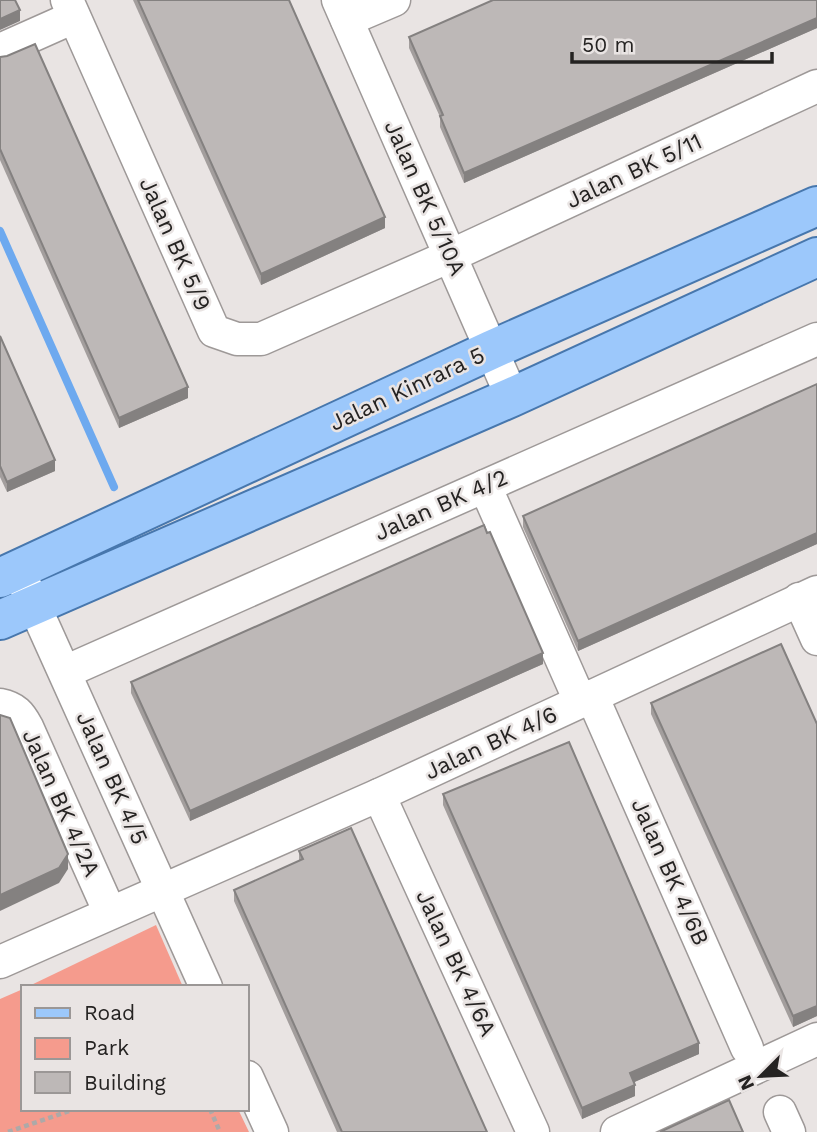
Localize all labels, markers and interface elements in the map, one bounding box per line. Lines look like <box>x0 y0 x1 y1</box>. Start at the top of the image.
scale bar <box>572 21 772 65</box>
text: 50 m <box>582 32 634 57</box>
street label: Jalan BK 5/10A <box>379 116 471 280</box>
street label: Jalan BK 5/11 <box>562 128 706 214</box>
street label: Jalan BK 5/9 <box>134 173 216 315</box>
street label: Jalan Kinrara 5 <box>325 341 489 437</box>
street label: Jalan BK 4/2 <box>370 464 512 546</box>
street label: Jalan BK 4/6 <box>420 701 562 785</box>
street label: Jalan BK 4/5 <box>71 707 153 849</box>
street label: Jalan BK 4/2A <box>17 725 105 881</box>
street label: Jalan BK 4/6B <box>626 794 714 950</box>
street label: Jalan BK 4/6A <box>410 886 502 1040</box>
legend <box>21 985 248 1111</box>
text: Road <box>84 1000 135 1025</box>
text: Park <box>84 1035 129 1060</box>
north arrow <box>726 1041 796 1111</box>
text: Building <box>84 1070 166 1095</box>
text: N <box>733 1072 759 1094</box>

